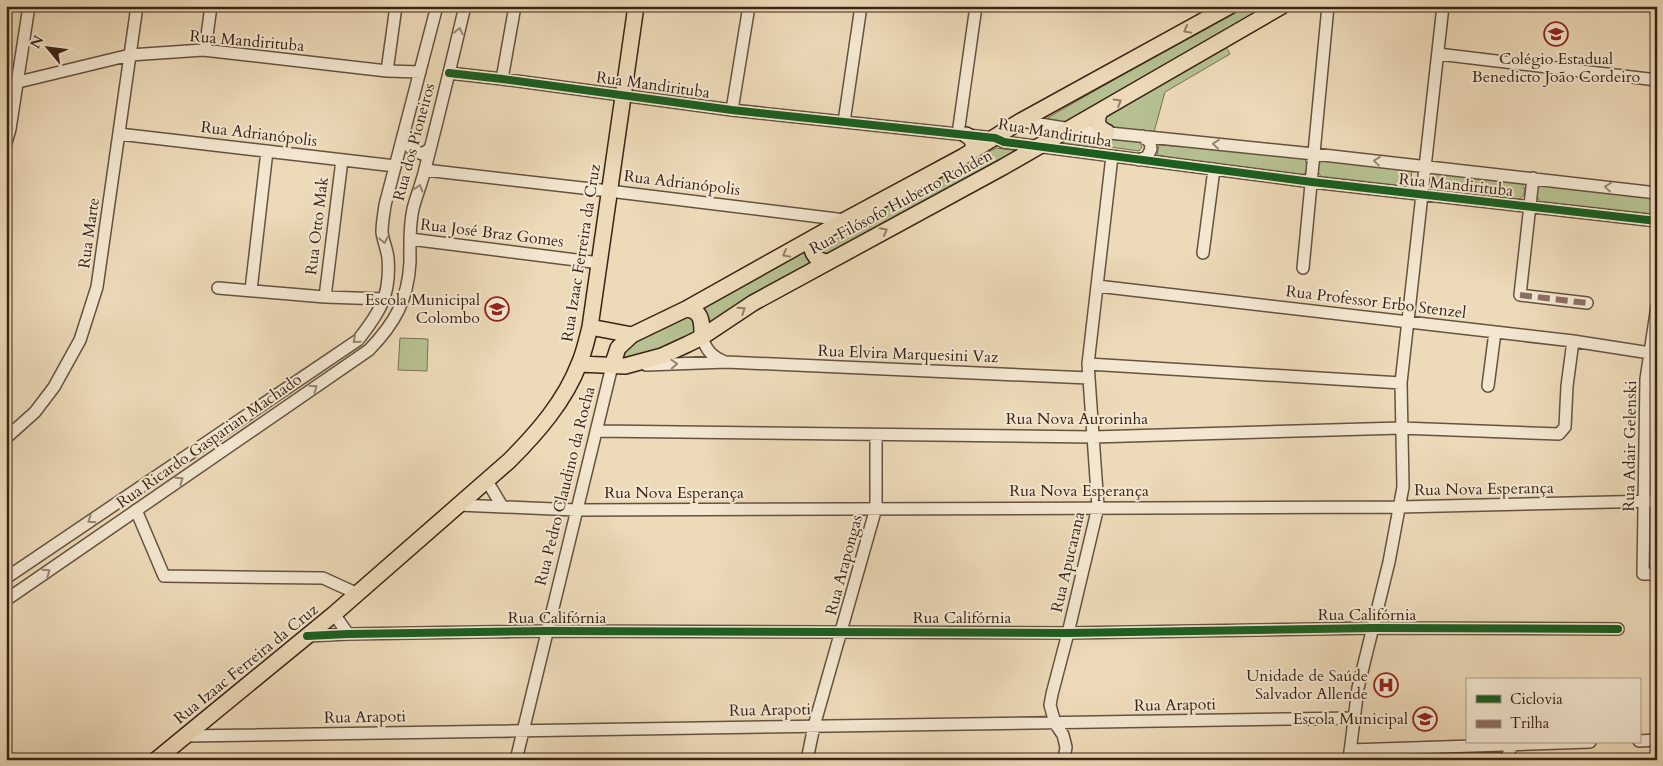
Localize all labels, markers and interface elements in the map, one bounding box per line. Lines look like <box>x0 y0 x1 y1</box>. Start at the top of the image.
school or university icon: Colégio Estadual Benedicto João Cordeiro <box>1543 21 1569 47</box>
north arrow <box>22 22 72 72</box>
one-way arrow <box>1183 24 1192 34</box>
street label: Rua Mandirituba <box>189 25 305 57</box>
one-way arrow <box>453 26 464 35</box>
text: N <box>26 32 48 52</box>
place label: Colégio Estadual Benedicto João Cordeiro <box>1472 48 1640 88</box>
street label: Rua Mandirituba <box>595 66 711 104</box>
street label: Rua dos Pioneiros <box>388 81 440 203</box>
one-way arrow <box>1113 98 1122 108</box>
street label: Rua Mandirituba <box>997 113 1114 153</box>
street label: Rua Adrianópolis <box>200 116 318 152</box>
one-way arrow <box>1211 139 1219 150</box>
street label: Rua Filósofo Huberto Rohden <box>806 144 996 260</box>
one-way arrow <box>1373 156 1381 167</box>
street label: Rua Izaac Ferreira da Cruz <box>556 163 606 343</box>
street label: Rua Adrianópolis <box>623 165 741 201</box>
street label: Rua Mandirituba <box>1398 168 1514 202</box>
street label: Rua Otto Mak <box>300 175 334 276</box>
one-way arrow <box>1604 182 1612 193</box>
one-way arrow <box>414 185 424 193</box>
street label: Rua Marte <box>73 196 105 270</box>
street label: Rua José Braz Gomes <box>419 213 565 253</box>
one-way arrow <box>879 227 888 237</box>
one-way arrow <box>378 236 389 245</box>
one-way arrow <box>782 248 791 258</box>
street label: Rua Professor Erbo Stenzel <box>1284 280 1468 324</box>
place label: Escola Municipal Colombo <box>365 289 480 329</box>
school or university icon: Escola Municipal Colombo <box>484 296 510 322</box>
one-way arrow <box>736 307 746 316</box>
one-way arrow <box>352 334 361 343</box>
street label: Rua Elvira Marquesini Vaz <box>817 340 999 368</box>
one-way arrow <box>670 359 678 369</box>
street label: Rua Ricardo Gasparian Machado <box>112 368 306 513</box>
street label: Rua Adair Gelenski <box>1618 380 1642 512</box>
street label: Rua Pedro Claudino da Rocha <box>530 384 600 588</box>
one-way arrow <box>308 385 318 394</box>
street label: Rua Nova Aurorinha <box>1006 408 1148 430</box>
one-way arrow <box>174 477 184 486</box>
street label: Rua Nova Esperança <box>1414 477 1554 501</box>
street label: Rua Nova Esperança <box>1009 480 1149 502</box>
street label: Rua Nova Esperança <box>604 482 744 504</box>
street label: Rua Apucarana <box>1046 509 1090 615</box>
street label: Rua Arapongas <box>820 513 868 617</box>
one-way arrow <box>88 514 97 523</box>
one-way arrow <box>41 569 50 579</box>
street label: Rua Izaac Ferreira da Cruz <box>169 599 323 729</box>
street label: Rua Califórnia <box>1318 604 1416 626</box>
street label: Rua Califórnia <box>508 607 606 629</box>
street label: Rua Califórnia <box>913 607 1011 629</box>
place label: Unidade de Saúde Salvador Allende <box>1246 665 1368 705</box>
hospital icon: Unidade de Saúde Salvador Allende <box>1373 672 1399 698</box>
legend <box>1466 678 1640 744</box>
text: Ciclovia <box>1510 689 1563 709</box>
street label: Rua Arapoti <box>1134 693 1217 717</box>
street label: Rua Arapoti <box>729 698 812 722</box>
street label: Rua Arapoti <box>324 705 407 729</box>
school or university icon: Escola Municipal <box>1412 706 1438 732</box>
place label: Escola Municipal <box>1293 708 1408 730</box>
text: Trilha <box>1510 713 1550 733</box>

